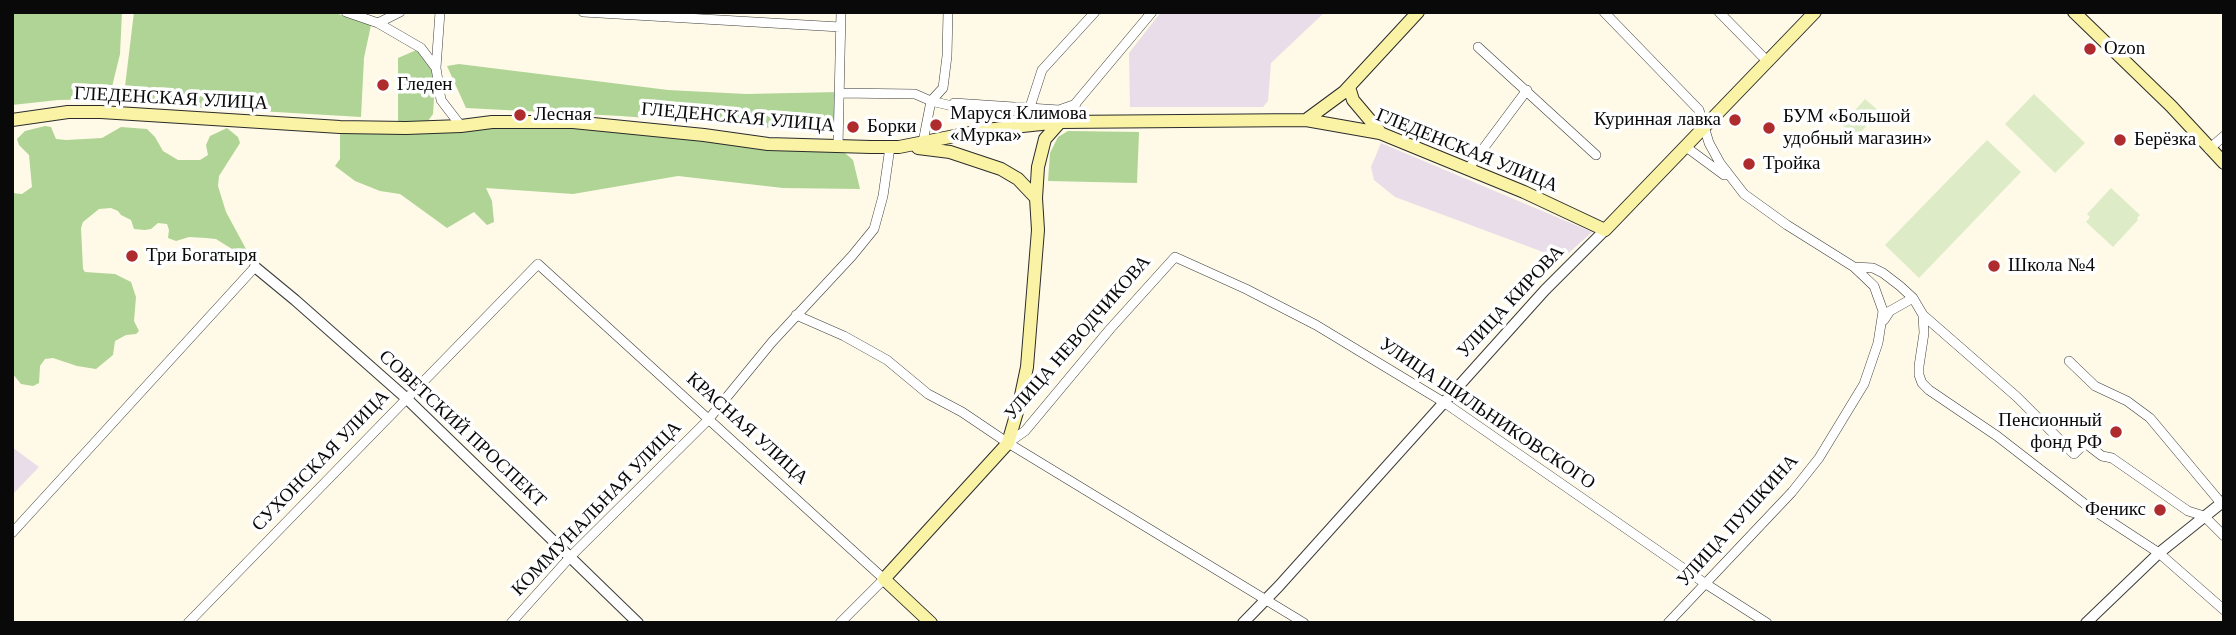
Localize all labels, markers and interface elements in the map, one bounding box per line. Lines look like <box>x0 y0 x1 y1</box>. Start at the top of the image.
place label: Ozon <box>2104 38 2145 60</box>
marker: Ozon <box>2082 41 2098 57</box>
place label: Гледен <box>397 74 452 96</box>
marker: Гледен <box>375 77 391 93</box>
street label: ГЛЕДЕНСКАЯ УЛИЦА <box>73 83 269 115</box>
street label: ГЛЕДЕНСКАЯ УЛИЦА <box>640 98 836 138</box>
place label: Маруся Климова «Мурка» <box>950 103 1087 147</box>
place label: Лесная <box>534 104 591 126</box>
street label: ГЛЕДЕНСКАЯ УЛИЦА <box>1373 104 1561 198</box>
place label: БУМ «Большой удобный магазин» <box>1783 106 1932 150</box>
marker: Лесная <box>512 107 528 123</box>
place label: Куринная лавка <box>1594 109 1721 131</box>
marker: Куринная лавка <box>1727 112 1743 128</box>
place label: Борки <box>867 116 916 138</box>
marker: Маруся Климова «Мурка» <box>928 117 944 133</box>
marker: Борки <box>845 119 861 135</box>
marker: БУМ «Большой удобный магазин» <box>1761 120 1777 136</box>
place label: Берёзка <box>2134 129 2196 151</box>
marker: Берёзка <box>2112 132 2128 148</box>
place label: Тройка <box>1763 153 1820 175</box>
marker: Тройка <box>1741 156 1757 172</box>
street label: УЛИЦА КИРОВА <box>1453 241 1569 363</box>
place label: Три Богатыря <box>146 245 257 267</box>
marker: Три Богатыря <box>124 248 140 264</box>
street label: УЛИЦА НЕВОДЧИКОВА <box>1000 251 1156 425</box>
place label: Школа №4 <box>2008 255 2095 277</box>
marker: Школа №4 <box>1986 258 2002 274</box>
street label: УЛИЦА ШИЛЬНИКОВСКОГО <box>1375 333 1599 495</box>
street label: СОВЕТСКИЙ ПРОСПЕКТ <box>374 345 550 513</box>
street label: КРАСНАЯ УЛИЦА <box>681 368 813 490</box>
street label: СУХОНСКАЯ УЛИЦА <box>248 385 394 537</box>
place label: Пенсионный фонд РФ <box>1998 410 2102 454</box>
street label: КОММУНАЛЬНАЯ УЛИЦА <box>507 417 687 601</box>
marker: Пенсионный фонд РФ <box>2108 424 2124 440</box>
street label: УЛИЦА ПУШКИНА <box>1673 450 1803 592</box>
place label: Феникс <box>2085 499 2146 521</box>
marker: Феникс <box>2152 502 2168 518</box>

